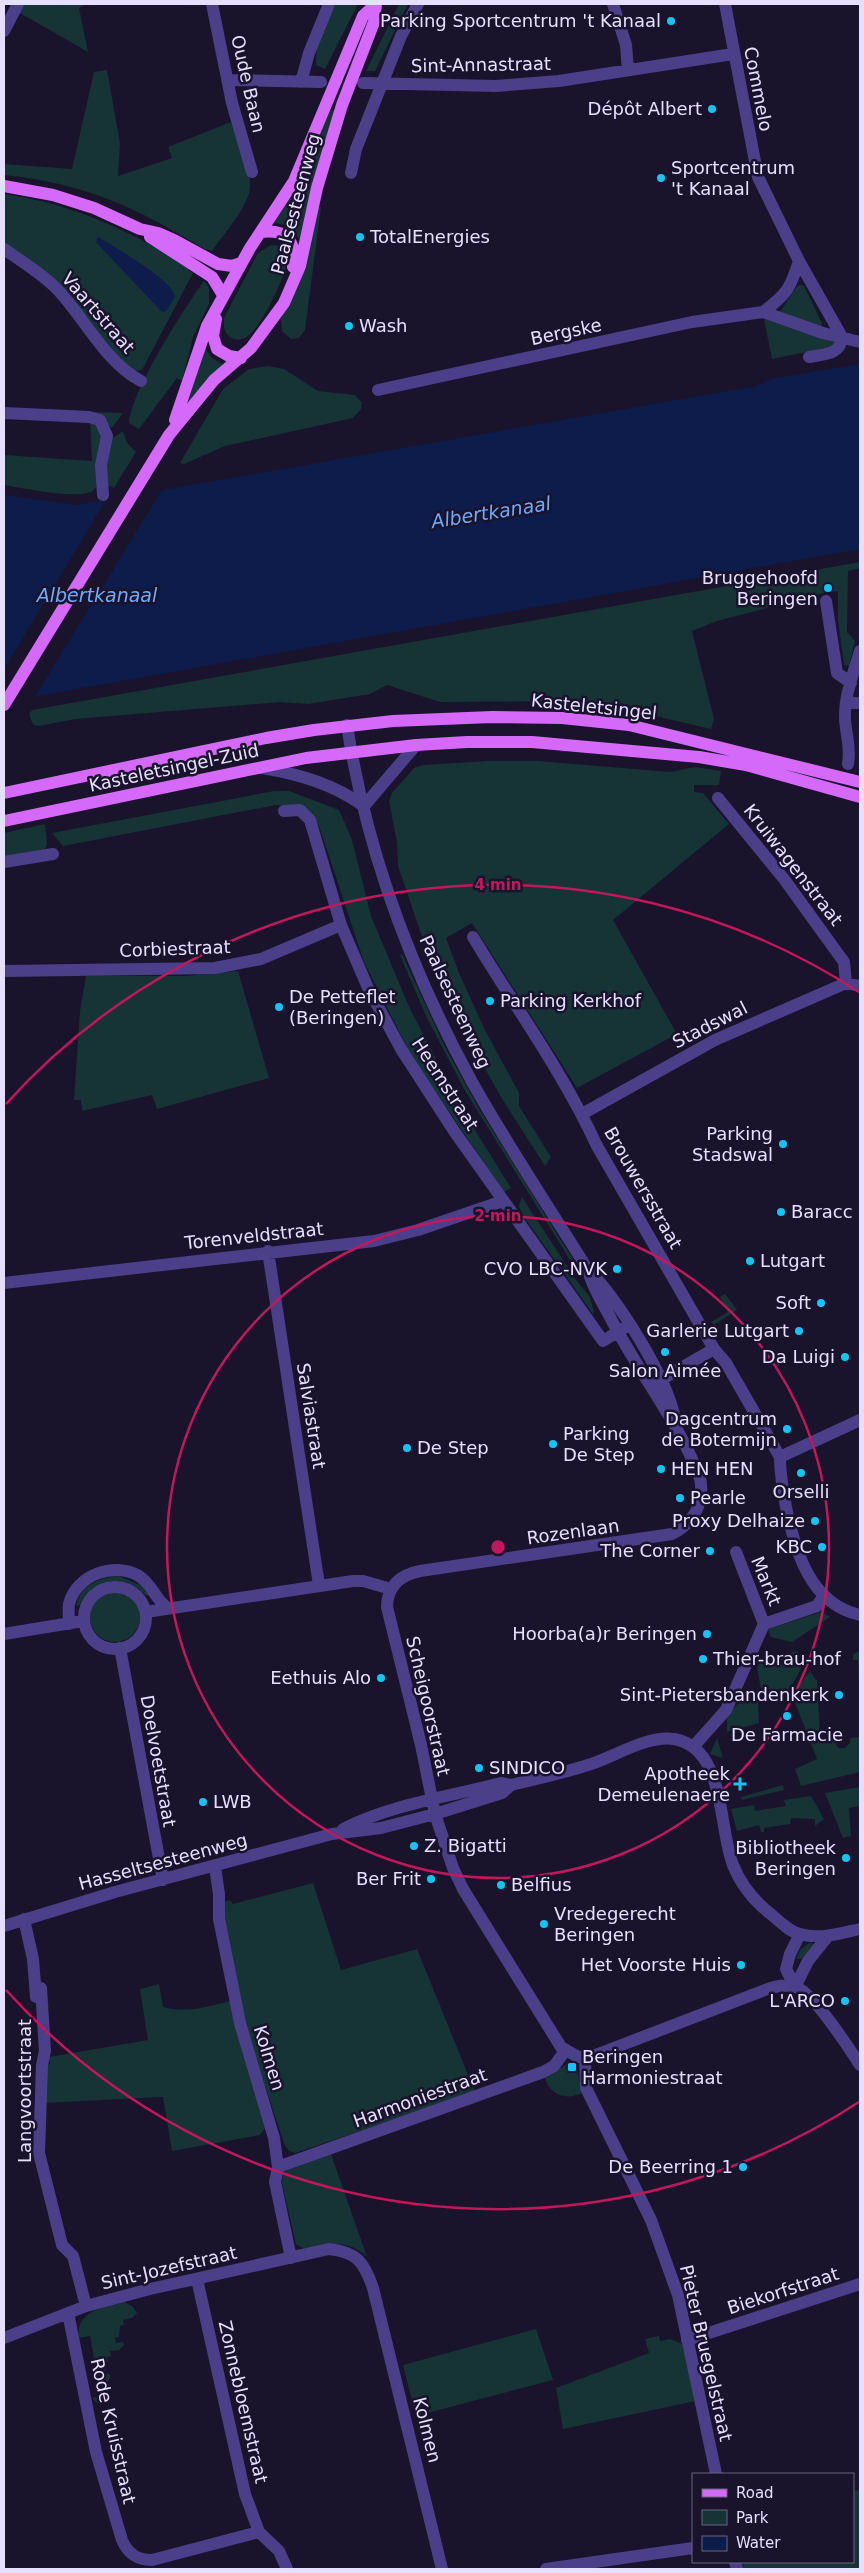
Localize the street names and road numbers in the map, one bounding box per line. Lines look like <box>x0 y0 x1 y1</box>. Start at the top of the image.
street label: Oude Baan <box>227 33 270 135</box>
street label: Commelo <box>740 45 777 133</box>
street label: Sint-Annastraat <box>411 53 551 76</box>
street label: Paalsesteenweg <box>267 131 324 277</box>
street label: Vaartstraat <box>58 268 139 357</box>
street label: Bergske <box>528 314 603 349</box>
street label: Kasteletsingel <box>530 689 658 724</box>
street label: Kasteletsingel-Zuid <box>87 739 261 796</box>
street label: Kruiwagenstraat <box>739 800 847 930</box>
street label: Paalsesteenweg <box>415 932 496 1072</box>
street label: Corbiestraat <box>119 936 231 961</box>
street label: Stadswal <box>669 997 751 1052</box>
street label: Heemstraat <box>408 1033 483 1134</box>
street label: Brouwersstraat <box>600 1123 687 1252</box>
street label: Torenveldstraat <box>182 1218 324 1253</box>
street label: Salviastraat <box>293 1361 330 1470</box>
street label: Rozenlaan <box>525 1515 621 1548</box>
street label: Markt <box>747 1553 786 1609</box>
street label: Scheigoorstraat <box>402 1634 455 1778</box>
street label: Doelvoetstraat <box>137 1693 180 1829</box>
street label: Hasseltsesteenweg <box>76 1829 250 1894</box>
street label: Langvoortstraat <box>14 2019 35 2163</box>
street label: Kolmen <box>250 2023 289 2093</box>
street label: Harmoniestraat <box>350 2064 489 2131</box>
street label: Sint-Jozefstraat <box>99 2242 239 2293</box>
street label: Pieter Bruegelstraat <box>676 2263 737 2443</box>
street label: Biekorfstraat <box>724 2263 841 2318</box>
street label: Zonnebloemstraat <box>215 2319 272 2485</box>
street label: Rode Kruisstraat <box>87 2356 140 2506</box>
street label: Kolmen <box>409 2395 446 2465</box>

